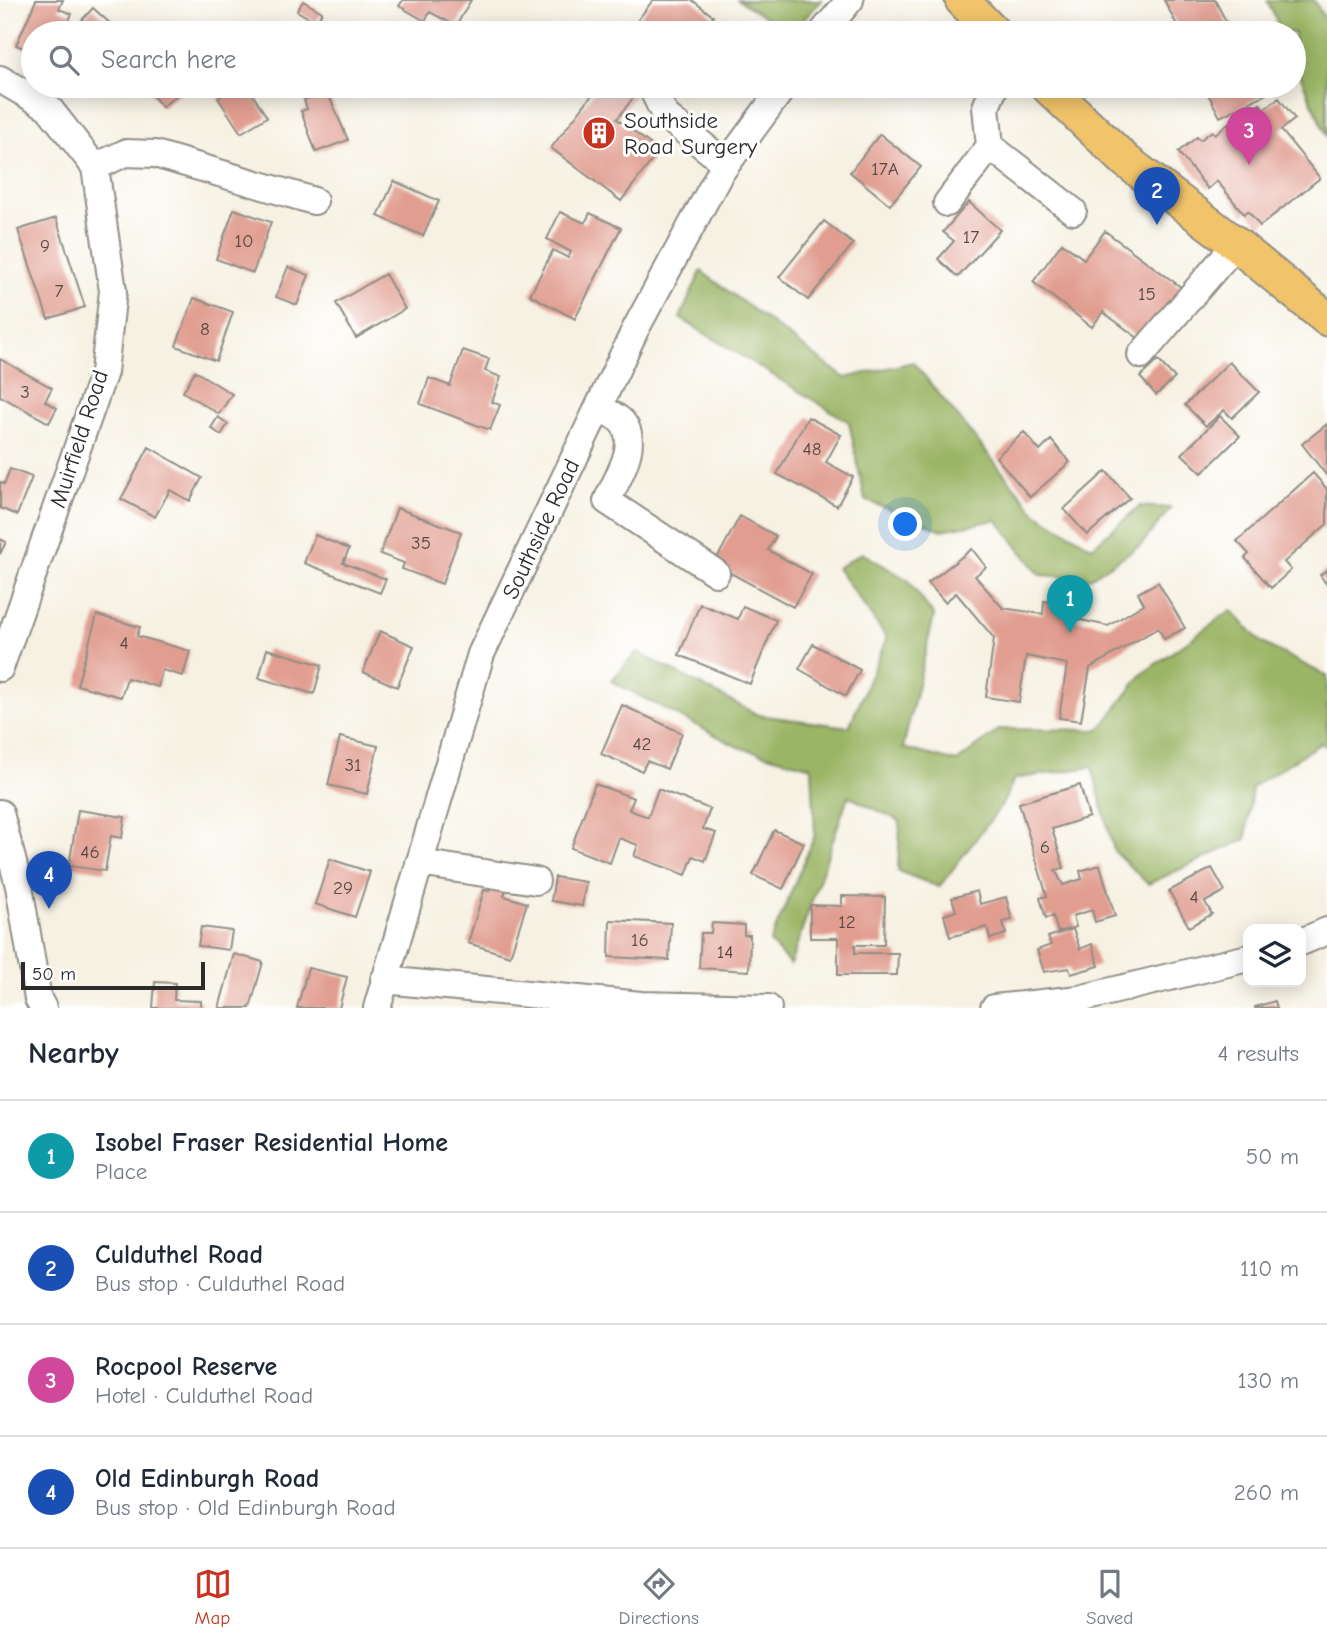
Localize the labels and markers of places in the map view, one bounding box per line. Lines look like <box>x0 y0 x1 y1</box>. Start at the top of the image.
place label: Southside Road Surgery <box>624 107 758 160</box>
pin: 3 <box>1226 107 1272 165</box>
building icon: Southside Road Surgery <box>580 114 618 152</box>
pin: 2 <box>1134 167 1180 225</box>
pin: 1 <box>1047 575 1093 633</box>
pin: 4 <box>26 851 72 909</box>

